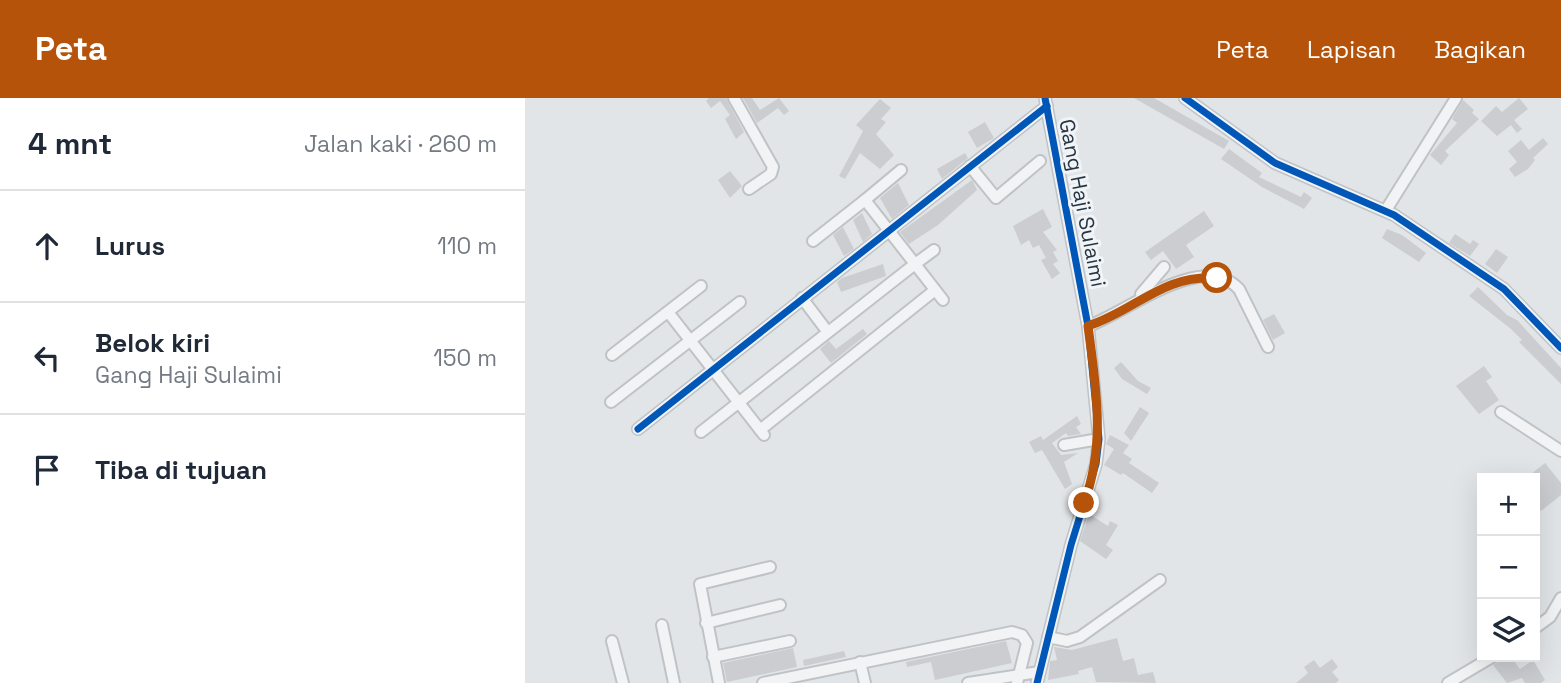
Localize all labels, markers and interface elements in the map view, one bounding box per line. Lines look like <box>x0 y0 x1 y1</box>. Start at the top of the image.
text: Peta <box>35 28 107 70</box>
text: Peta <box>1216 34 1269 65</box>
text: Lapisan <box>1307 34 1396 65</box>
text: Bagikan <box>1434 34 1526 65</box>
street label: Gang Haji Sulaimi <box>1053 117 1113 289</box>
text: 4 mnt <box>28 124 112 163</box>
text: Jalan kaki · 260 m <box>304 129 497 159</box>
icon: ahead <box>28 227 66 265</box>
text: Lurus <box>95 229 165 263</box>
text: 110 m <box>437 231 497 261</box>
route start <box>1201 262 1232 293</box>
text: Belok kiri <box>95 326 210 360</box>
icon: left <box>28 339 66 377</box>
text: 150 m <box>433 343 497 373</box>
text: Gang Haji Sulaimi <box>95 360 282 390</box>
icon: arrive <box>28 451 66 489</box>
text: Tiba di tujuan <box>95 453 267 487</box>
map controls <box>1477 473 1540 662</box>
button: + <box>1477 473 1540 536</box>
route end <box>1068 487 1099 518</box>
button: − <box>1477 536 1540 599</box>
button: layers <box>1477 599 1540 662</box>

